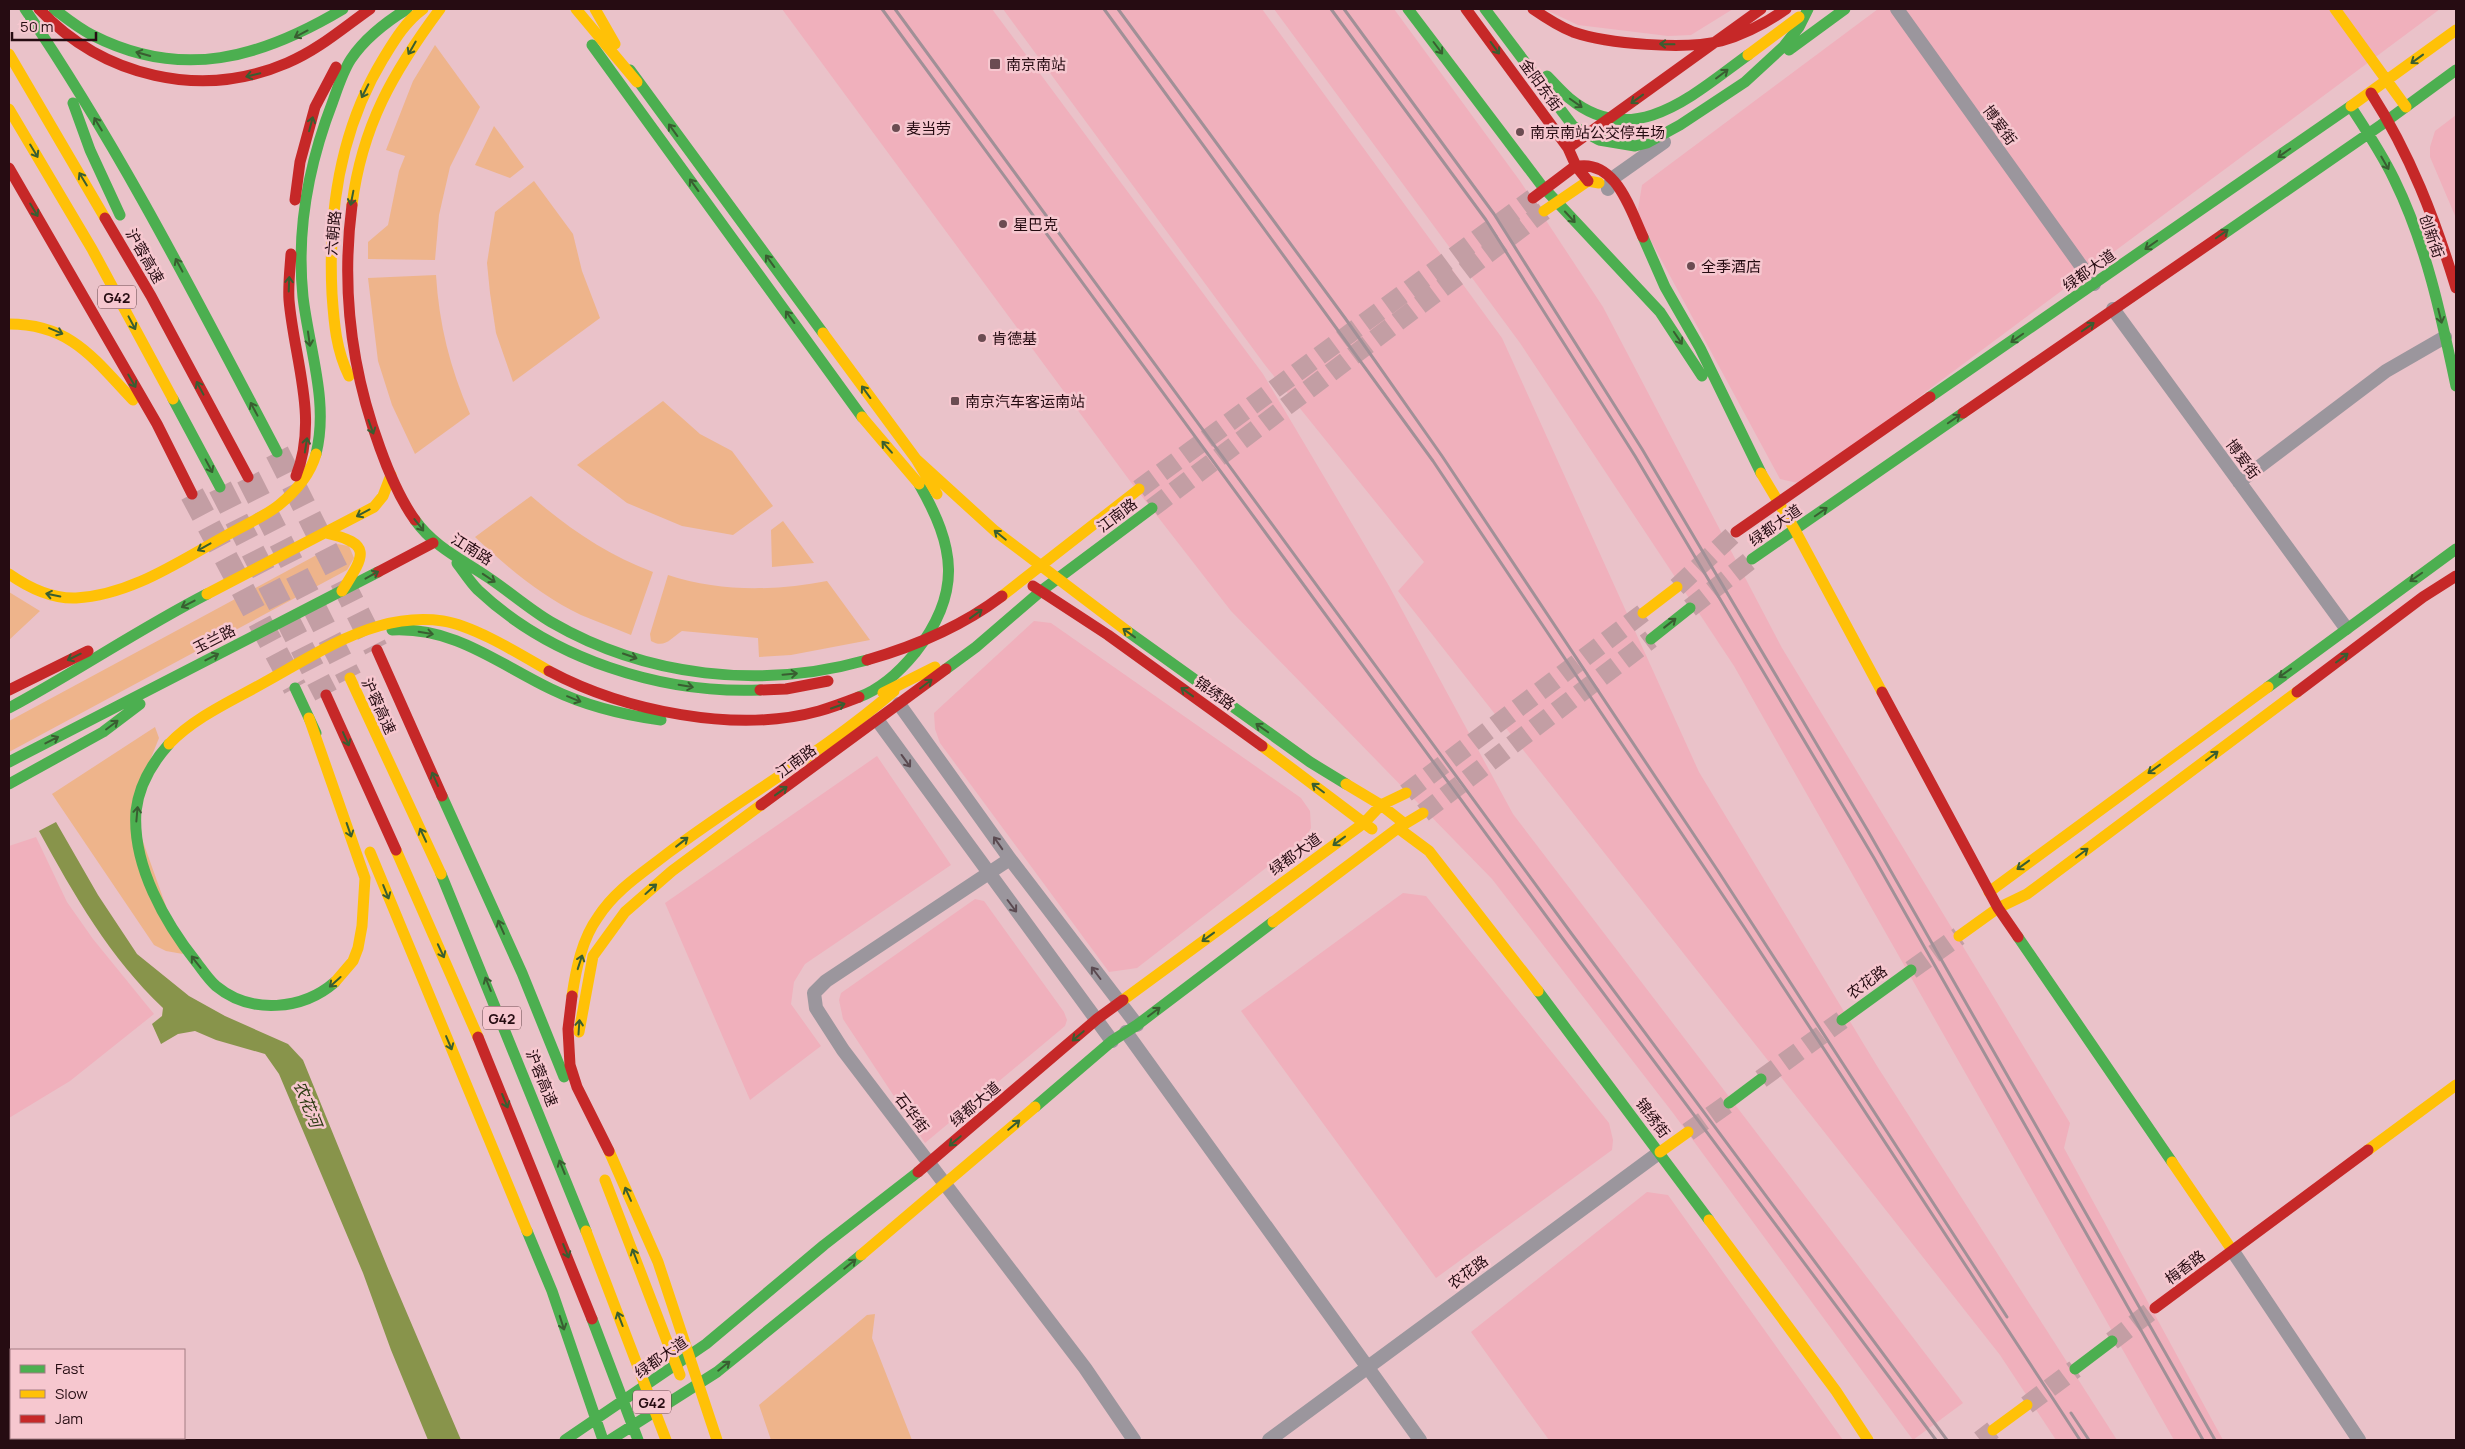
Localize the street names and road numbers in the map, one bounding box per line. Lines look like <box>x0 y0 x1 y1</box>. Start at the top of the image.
street label: 金阳东街 <box>1515 55 1567 115</box>
street label: 博爱街 <box>1978 101 2022 149</box>
street label: 六朝路 <box>321 210 345 256</box>
street label: 创新街 <box>2415 211 2449 261</box>
street label: 沪蓉高速 <box>121 225 169 287</box>
street label: 绿都大道 <box>2058 244 2120 296</box>
road number: G42 <box>98 286 136 308</box>
street label: 博爱街 <box>2221 435 2265 483</box>
street label: 江南路 <box>1093 493 1141 537</box>
street label: 绿都大道 <box>1744 499 1806 551</box>
street label: 江南路 <box>447 528 497 570</box>
street label: 玉兰路 <box>189 619 239 659</box>
street label: 锦绣路 <box>1191 671 1239 715</box>
street label: 沪蓉高速 <box>357 674 401 738</box>
street label: 江南路 <box>772 739 820 783</box>
street label: 绿都大道 <box>1265 828 1325 880</box>
street label: 农花路 <box>1843 960 1891 1004</box>
road number: G42 <box>483 1006 521 1030</box>
street label: 沪蓉高速 <box>521 1046 563 1110</box>
street label: 绿都大道 <box>945 1077 1005 1131</box>
street label: 石华街 <box>890 1089 934 1137</box>
street label: 锦绣街 <box>1631 1094 1675 1142</box>
street label: 梅香路 <box>2161 1245 2209 1289</box>
street label: 农花路 <box>1444 1250 1492 1294</box>
street label: 绿都大道 <box>630 1331 692 1383</box>
road number: G42 <box>633 1390 671 1414</box>

